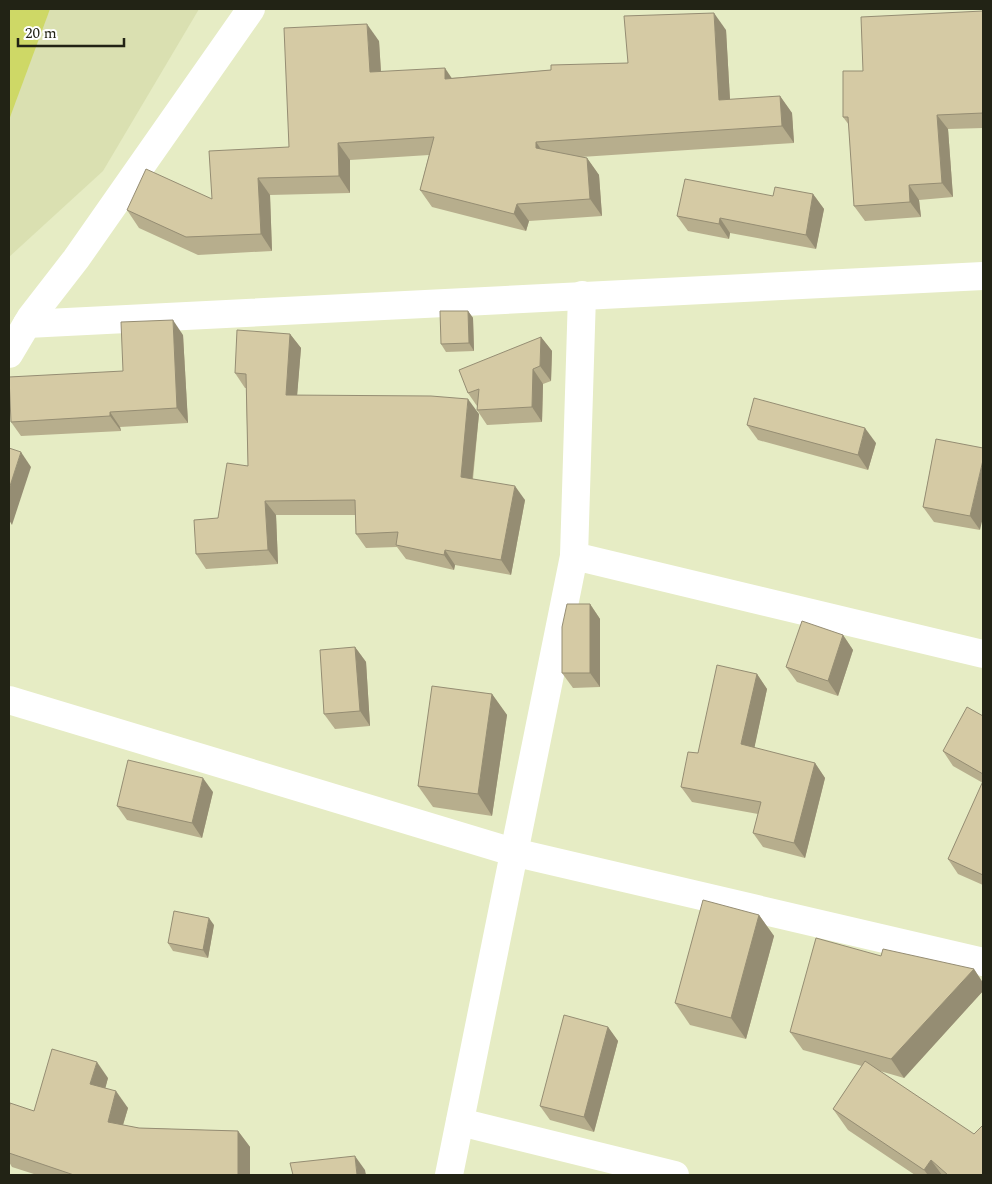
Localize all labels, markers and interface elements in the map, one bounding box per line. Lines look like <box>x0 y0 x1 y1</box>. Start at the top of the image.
scale bar <box>18 15 124 47</box>
text: 20 m <box>25 22 57 45</box>

